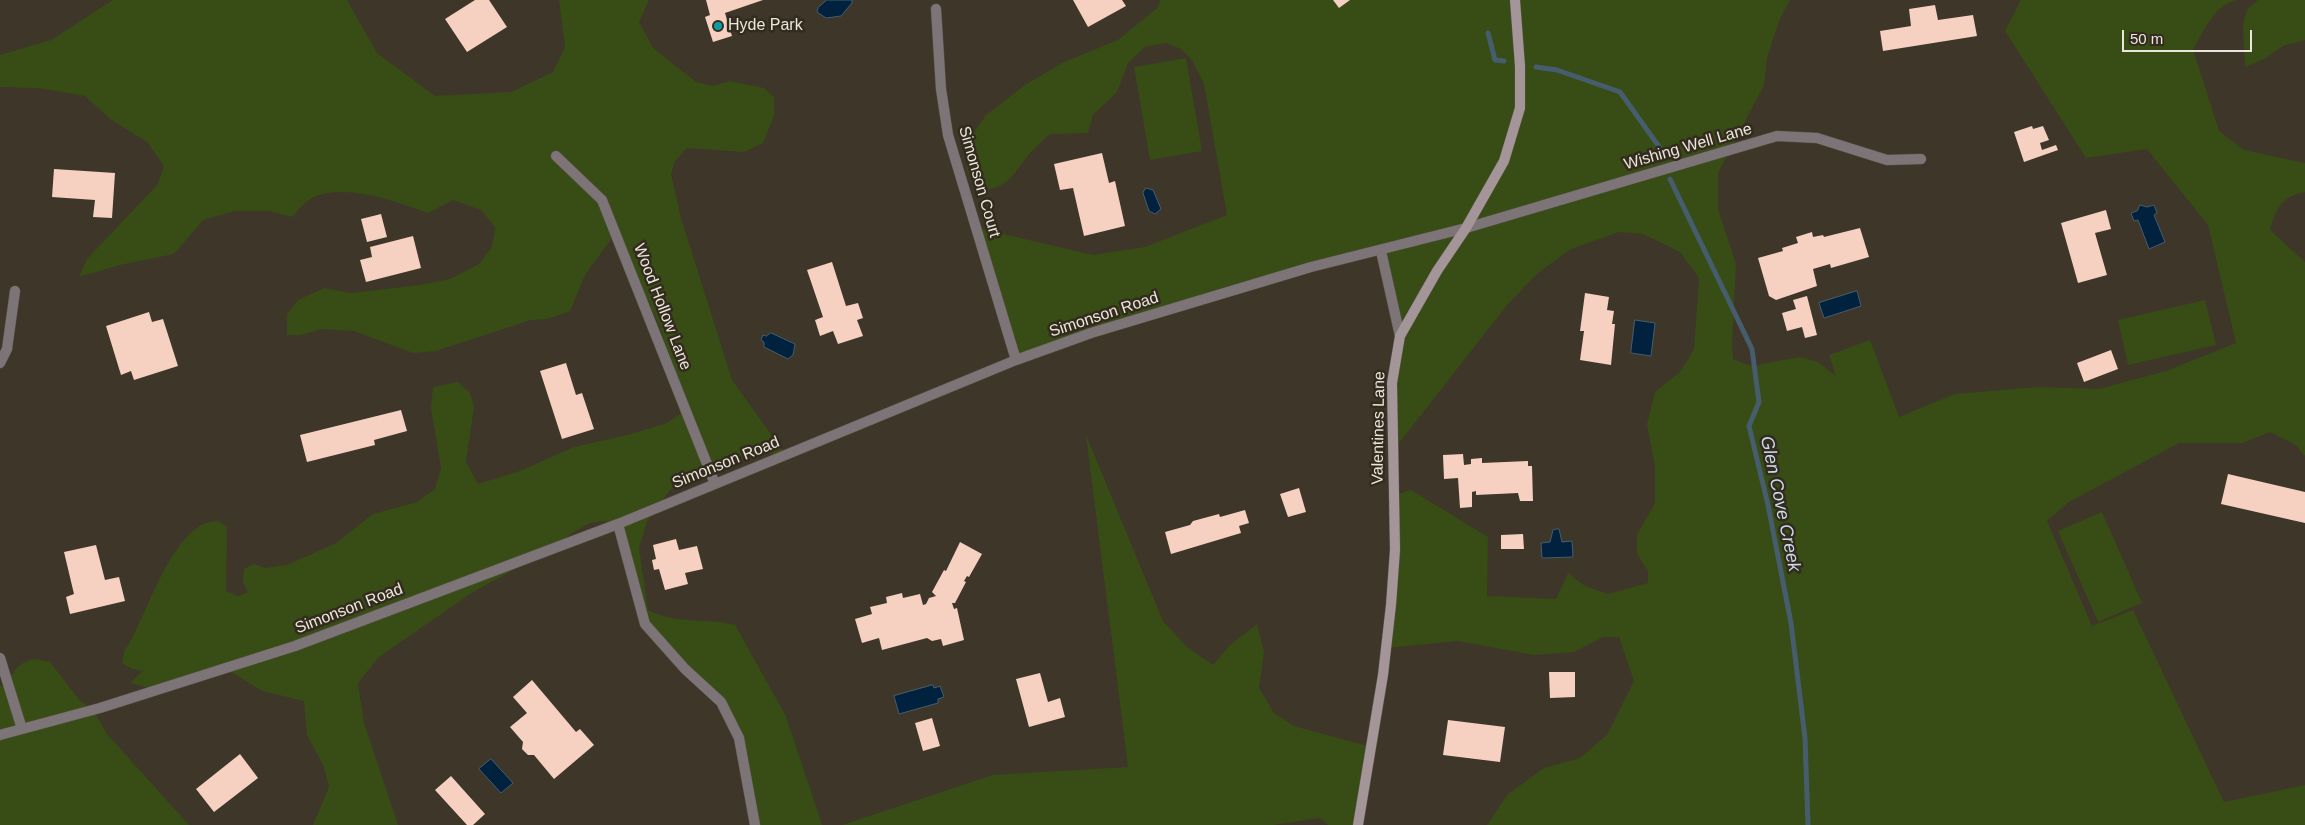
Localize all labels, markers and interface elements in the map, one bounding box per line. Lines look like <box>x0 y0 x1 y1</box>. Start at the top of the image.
place label: Hyde Park <box>728 16 803 36</box>
marker: Hyde Park <box>712 20 724 32</box>
scale bar <box>2125 20 2255 52</box>
text: 50 m <box>2130 30 2163 47</box>
street label: Wishing Well Lane <box>1622 120 1754 174</box>
street label: Simonson Court <box>954 124 1004 240</box>
street label: Wood Hollow Lane <box>629 241 695 373</box>
street label: Simonson Road <box>1047 288 1161 342</box>
street label: Valentines Lane <box>1368 371 1390 485</box>
street label: Simonson Road <box>670 433 782 493</box>
water label: Glen Cove Creek <box>1755 434 1805 574</box>
street label: Simonson Road <box>292 580 406 638</box>

